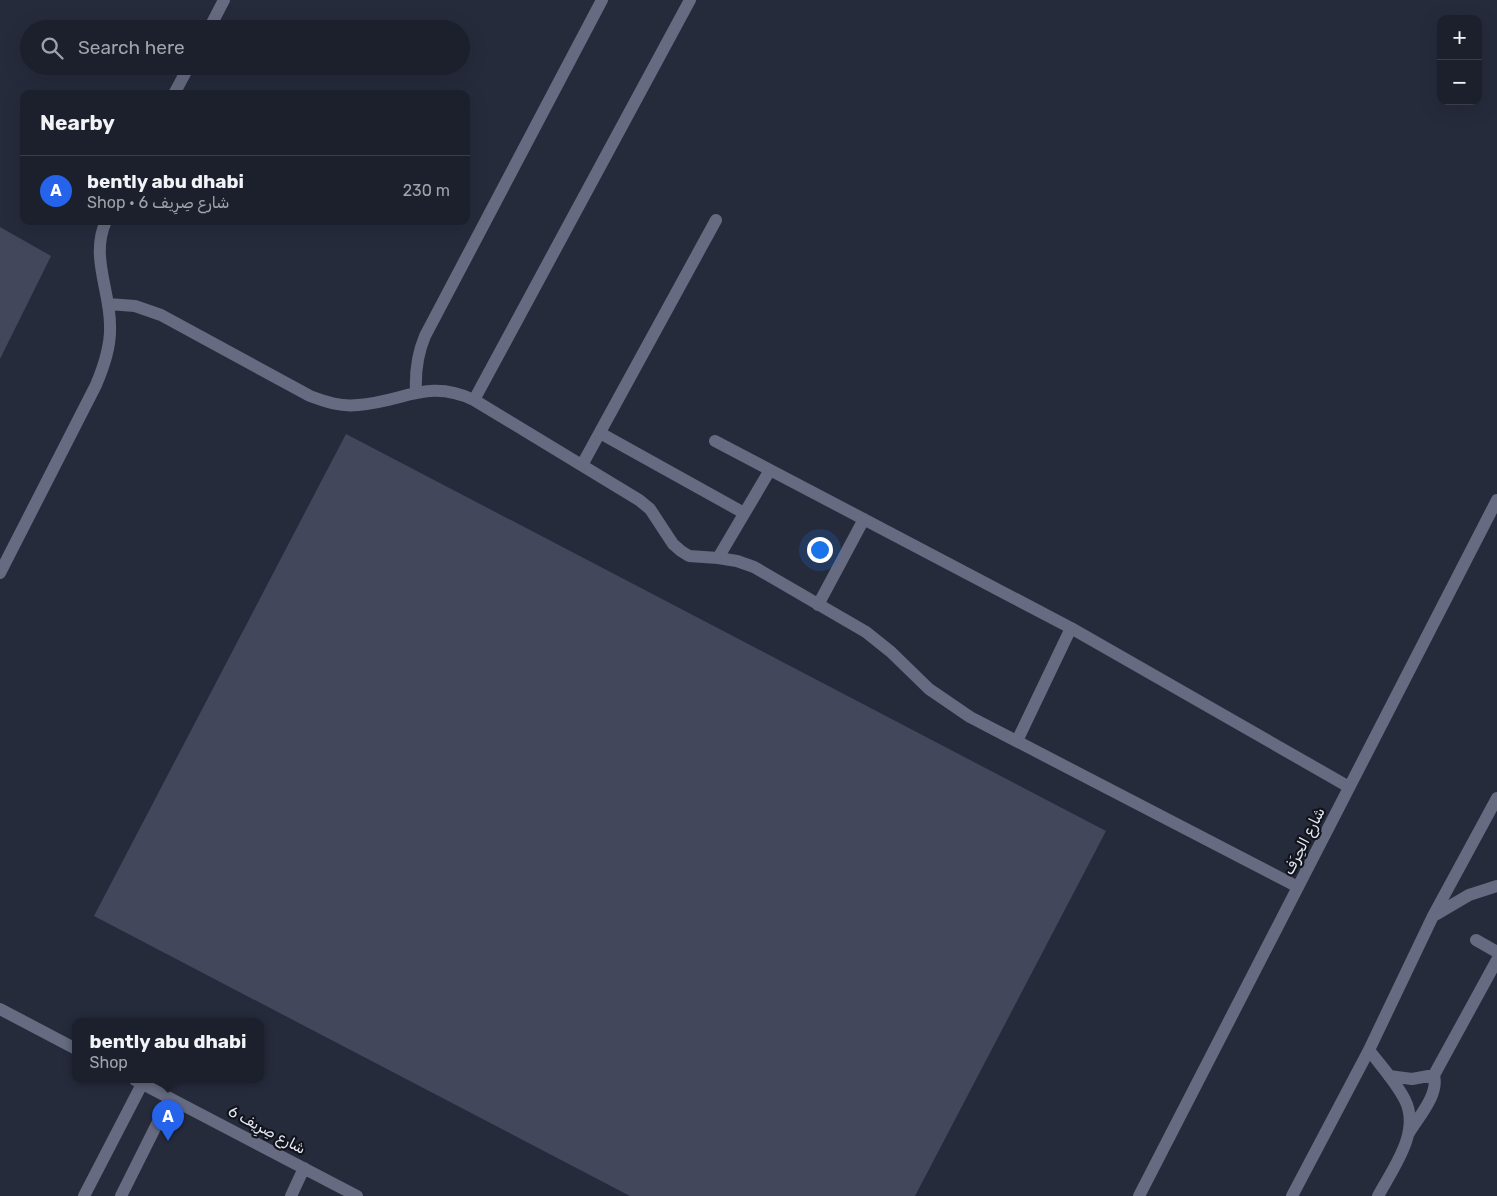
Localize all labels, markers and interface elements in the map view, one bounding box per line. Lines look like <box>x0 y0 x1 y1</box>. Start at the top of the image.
map controls <box>1437 15 1482 105</box>
button: + <box>1437 15 1482 60</box>
search box <box>20 20 470 75</box>
icon: search <box>38 34 66 62</box>
text: Search here <box>78 36 185 59</box>
button: − <box>1437 60 1482 105</box>
text: Nearby <box>40 110 115 135</box>
text: bently abu dhabi <box>87 170 244 193</box>
text: A <box>50 181 62 200</box>
text: 230 m <box>403 181 450 200</box>
text: Shop · شارع صِرِيف 6 <box>87 193 230 212</box>
your location <box>807 537 833 563</box>
street label: شارع الحِرَف <box>1279 804 1330 879</box>
popup <box>72 1018 264 1083</box>
text: bently abu dhabi <box>89 1030 247 1053</box>
text: Shop <box>89 1053 128 1072</box>
pin: A <box>152 1100 184 1141</box>
street label: شارع صِرِيف 6 <box>224 1102 309 1161</box>

